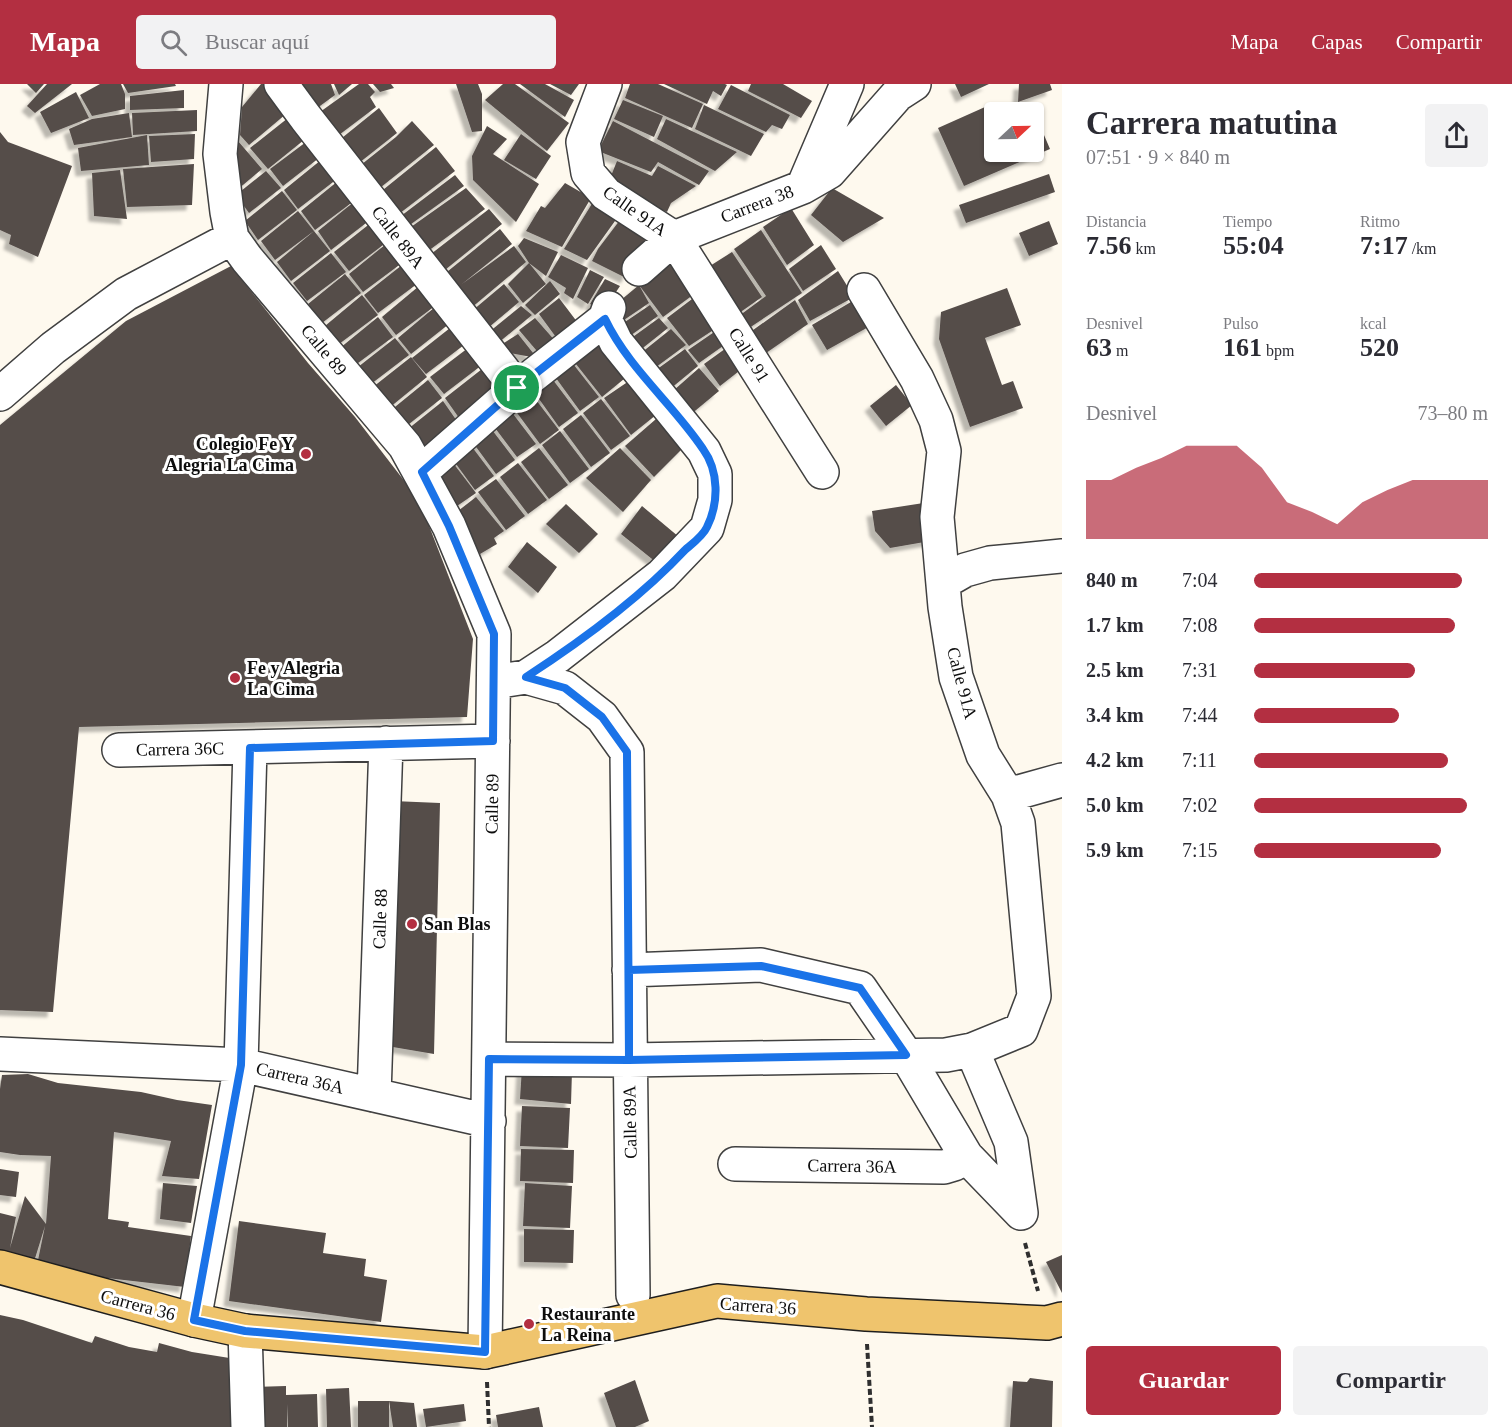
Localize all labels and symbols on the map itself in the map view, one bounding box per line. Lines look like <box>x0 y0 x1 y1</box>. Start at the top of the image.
north arrow <box>984 102 1044 162</box>
street label: Carrera 38 <box>718 181 796 227</box>
street label: Calle 91A <box>599 182 671 240</box>
street label: Calle 89A <box>367 202 429 272</box>
street label: Calle 89 <box>297 320 351 380</box>
street label: Calle 91 <box>724 324 774 386</box>
pin <box>491 362 542 413</box>
place label: Colegio Fe Y Alegria La Cima <box>165 434 294 475</box>
marker: Colegio Fe Y Alegria La Cima <box>299 447 313 461</box>
street label: Calle 91A <box>943 645 981 721</box>
place label: Fe y Alegria La Cima <box>247 658 340 699</box>
marker: Fe y Alegria La Cima <box>228 671 242 685</box>
street label: Carrera 36C <box>136 738 224 760</box>
street label: Calle 89 <box>481 774 503 834</box>
street label: Calle 88 <box>369 888 391 950</box>
place label: San Blas <box>424 914 491 934</box>
marker: San Blas <box>405 917 419 931</box>
street label: Carrera 36A <box>254 1058 346 1098</box>
street label: Calle 89A <box>619 1085 641 1159</box>
street label: Carrera 36A <box>807 1155 897 1177</box>
street label: Carrera 36 <box>98 1285 178 1325</box>
street label: Carrera 36 <box>719 1293 797 1319</box>
place label: Restaurante La Reina <box>541 1304 635 1345</box>
marker: Restaurante La Reina <box>522 1317 536 1331</box>

